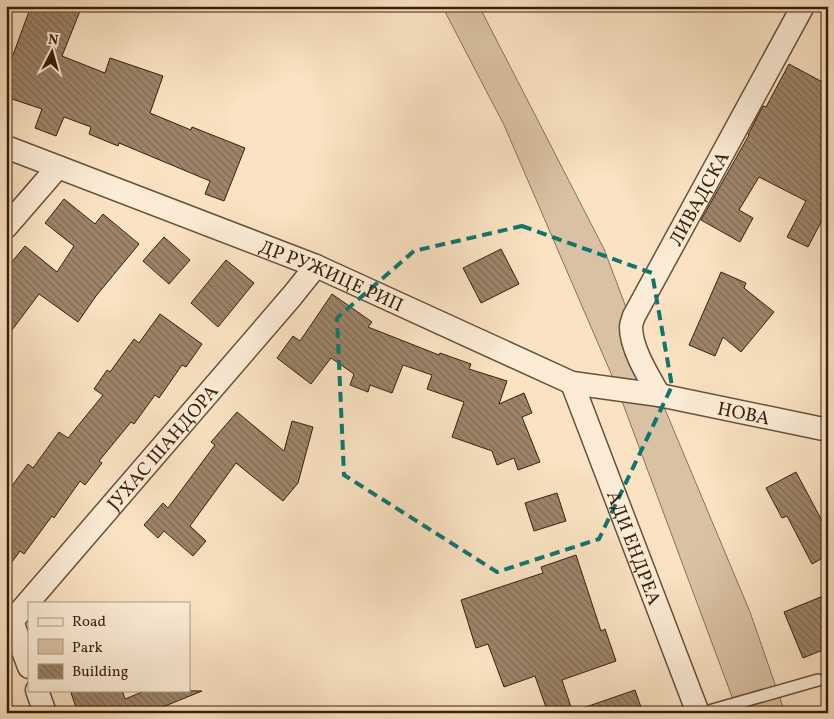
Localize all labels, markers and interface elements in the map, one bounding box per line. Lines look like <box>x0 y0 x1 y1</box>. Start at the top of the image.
north arrow <box>28 28 78 78</box>
text: N <box>47 31 59 51</box>
street label: ЛИВАДСКА <box>664 147 736 251</box>
street label: ДР РУЖИЦЕ РИП <box>255 234 407 319</box>
street label: ЈУХАС ШАНДОРА <box>102 380 225 517</box>
street label: НОВА <box>715 396 772 433</box>
street label: АДИ ЕНДРЕА <box>599 487 667 609</box>
legend <box>28 602 190 692</box>
text: Road <box>72 612 106 633</box>
text: Park <box>72 638 103 659</box>
text: Building <box>72 662 129 683</box>

